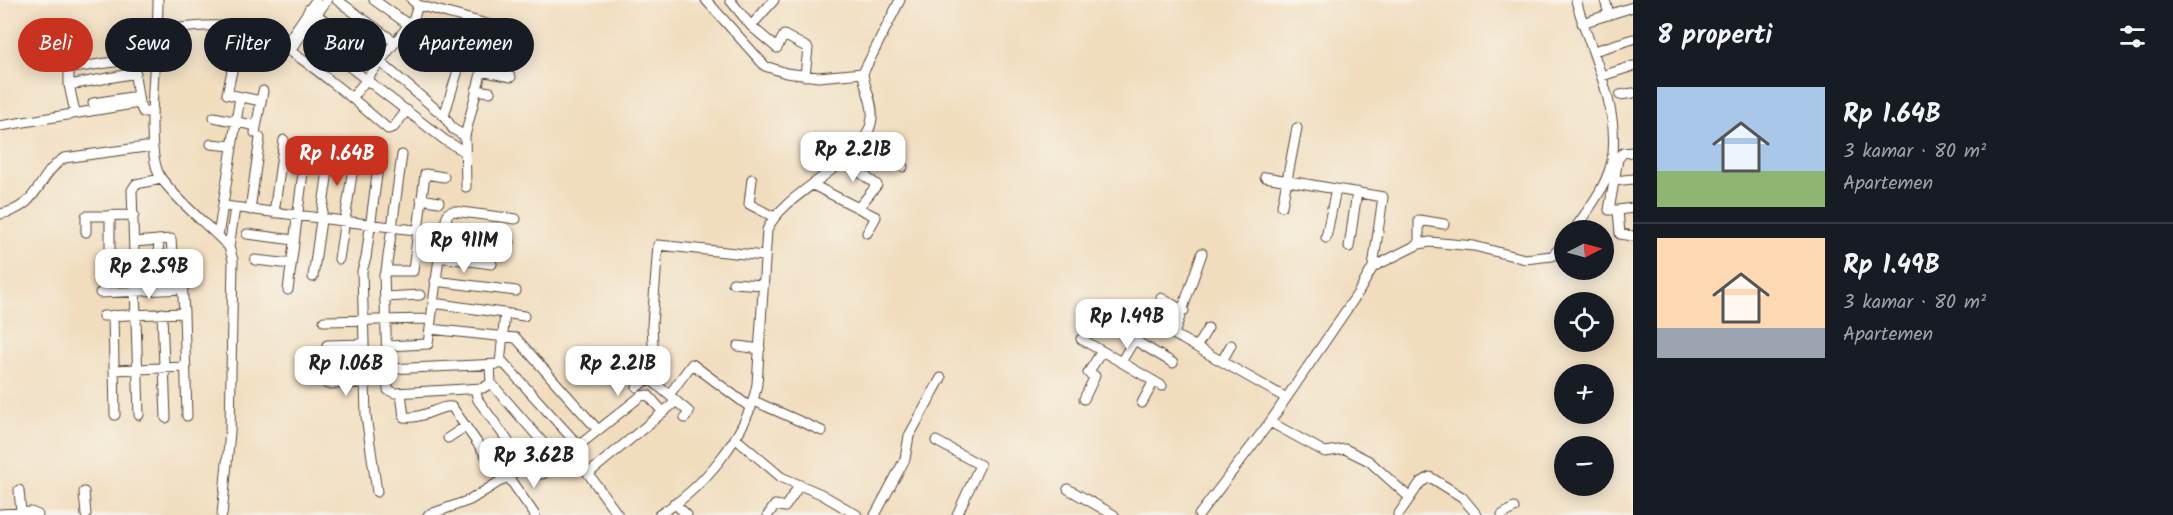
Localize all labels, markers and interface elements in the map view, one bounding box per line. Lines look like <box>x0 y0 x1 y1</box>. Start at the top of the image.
text: 8 properti <box>1657 15 1772 57</box>
chip: Beli <box>18 18 93 72</box>
chip: Sewa <box>105 18 192 72</box>
chip: Filter <box>204 18 291 72</box>
chip: Baru <box>303 18 386 72</box>
chip: Apartemen <box>398 18 534 72</box>
icon: filters <box>2116 20 2149 53</box>
text: Rp 1.64B <box>1843 94 1941 136</box>
icon: home <box>1705 111 1777 183</box>
pin: Rp 2.21B <box>791 132 915 183</box>
text: Rp 2.21B <box>814 135 892 167</box>
pin: Rp 1.64B <box>275 136 399 187</box>
text: 3 kamar · 80 m² <box>1843 136 1986 168</box>
text: Rp 1.64B <box>299 139 375 171</box>
text: Apartemen <box>1843 168 1933 200</box>
north arrow <box>1554 220 1614 280</box>
map controls <box>1554 220 1614 496</box>
pin: Rp 911M <box>409 223 519 274</box>
text: Rp 911M <box>430 226 498 258</box>
text: Rp 1.49B <box>1843 245 1940 287</box>
pin: Rp 2.59B <box>87 249 211 300</box>
text: Rp 2.59B <box>109 252 189 284</box>
icon: home <box>1705 262 1777 334</box>
text: 3 kamar · 80 m² <box>1843 287 1986 319</box>
button: locate <box>1554 292 1614 352</box>
pin: Rp 1.49B <box>1065 299 1189 350</box>
text: Rp 1.49B <box>1090 302 1164 334</box>
text: Apartemen <box>1843 319 1933 351</box>
pin: Rp 1.06B <box>284 346 408 397</box>
pin: Rp 2.21B <box>556 346 680 397</box>
text: Rp 1.06B <box>309 349 383 381</box>
text: Rp 2.21B <box>579 349 657 381</box>
button: + <box>1554 364 1614 424</box>
button: − <box>1554 436 1614 496</box>
pin: Rp 3.62B <box>472 438 596 489</box>
text: Rp 3.62B <box>493 441 575 473</box>

